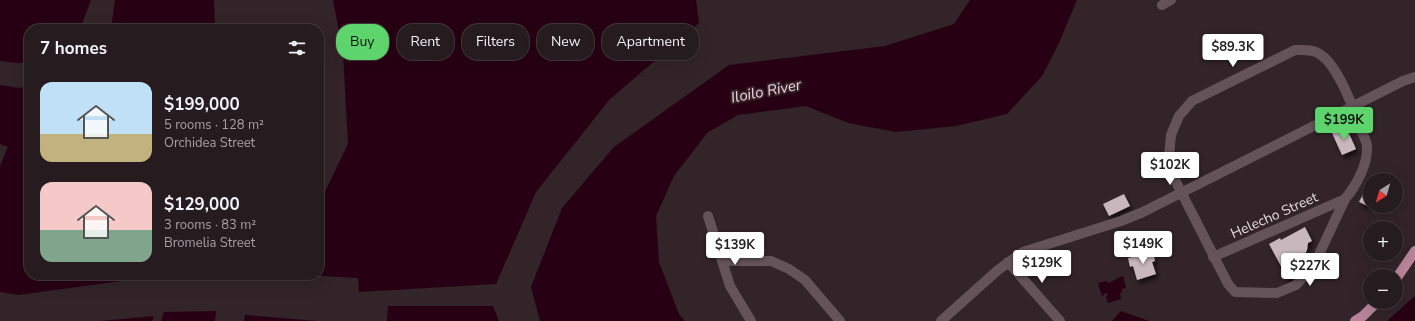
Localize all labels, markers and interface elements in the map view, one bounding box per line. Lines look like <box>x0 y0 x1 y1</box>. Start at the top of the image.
chip: Buy <box>336 24 389 60</box>
chip: Rent <box>397 24 454 60</box>
chip: Filters <box>462 24 529 60</box>
chip: New <box>537 24 594 60</box>
chip: Apartment <box>602 24 699 60</box>
pin: $89.3K <box>1200 34 1266 68</box>
text: 7 homes <box>40 37 107 60</box>
icon: filters <box>286 37 308 59</box>
text: $89.3K <box>1211 38 1255 56</box>
water label: Iloilo River <box>729 74 803 108</box>
text: $199,000 <box>164 93 240 116</box>
icon: home <box>72 98 120 146</box>
pin: $199K <box>1316 107 1372 141</box>
text: $199K <box>1324 111 1364 129</box>
text: 5 rooms · 128 m² <box>164 116 264 134</box>
text: Orchidea Street <box>164 134 255 152</box>
pin: $102K <box>1142 152 1198 186</box>
text: $102K <box>1150 156 1190 174</box>
north arrow <box>1363 173 1403 213</box>
map controls <box>1363 173 1403 309</box>
street label: Helecho Street <box>1228 188 1321 243</box>
text: $129,000 <box>164 193 240 216</box>
icon: home <box>72 198 120 246</box>
text: 3 rooms · 83 m² <box>164 216 256 234</box>
button: + <box>1363 221 1403 261</box>
pin: $149K <box>1115 231 1171 265</box>
pin: $139K <box>707 232 763 266</box>
text: Bromelia Street <box>164 234 255 252</box>
text: $149K <box>1123 235 1163 253</box>
text: $139K <box>715 236 755 254</box>
pin: $129K <box>1014 250 1070 284</box>
pin: $227K <box>1282 253 1338 287</box>
text: $129K <box>1022 254 1062 272</box>
text: $227K <box>1290 257 1330 275</box>
button: − <box>1363 269 1403 309</box>

